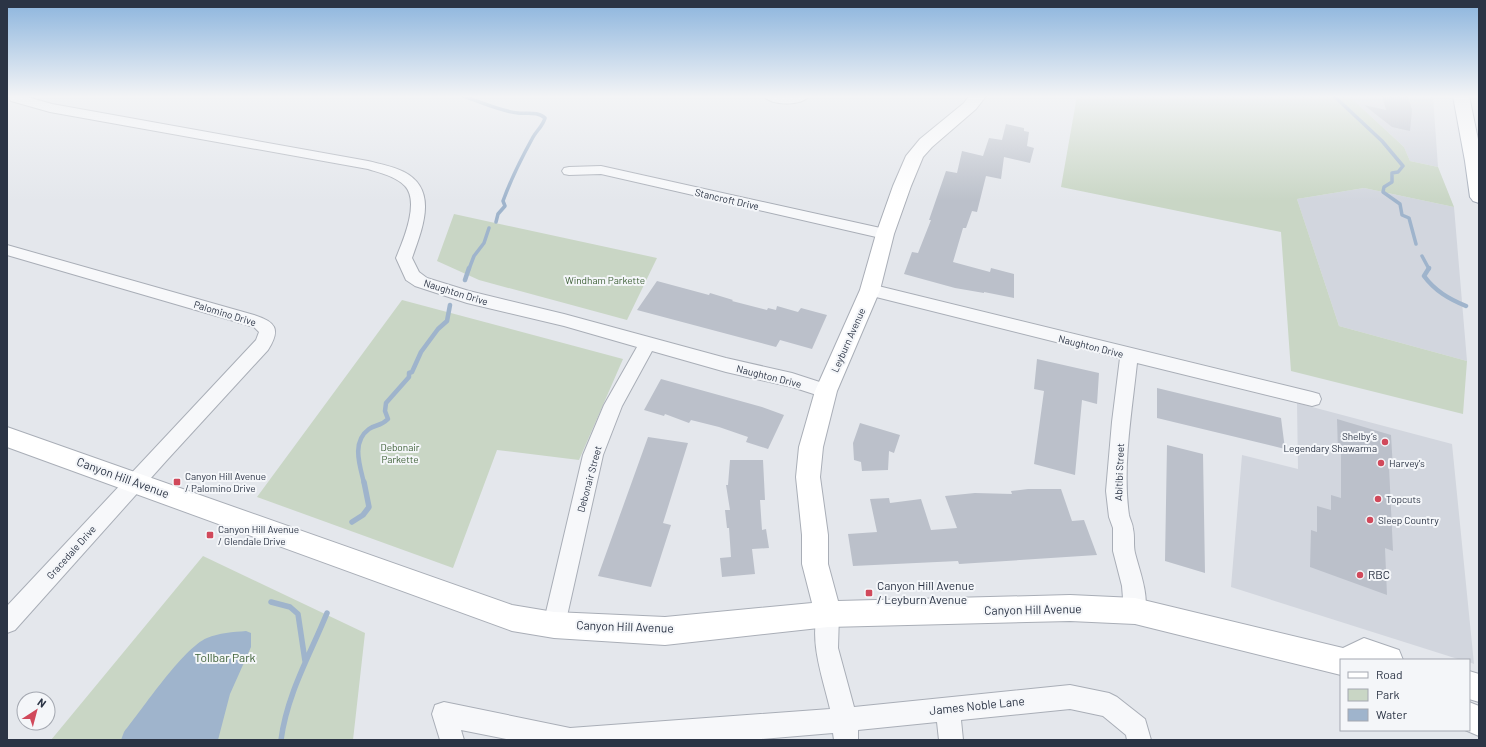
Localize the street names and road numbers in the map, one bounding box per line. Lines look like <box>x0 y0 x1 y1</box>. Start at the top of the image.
street label: Stancroft Drive <box>694 186 760 212</box>
street label: Naughton Drive <box>422 277 490 307</box>
street label: Palomino Drive <box>192 298 258 328</box>
street label: Leyburn Avenue <box>828 306 868 374</box>
street label: Naughton Drive <box>1057 332 1125 360</box>
street label: Naughton Drive <box>735 362 803 390</box>
street label: Abitibi Street <box>1112 443 1126 501</box>
street label: Debonair Street <box>574 444 604 514</box>
street label: Canyon Hill Avenue <box>75 454 172 500</box>
street label: Gracedale Drive <box>44 523 98 581</box>
street label: Canyon Hill Avenue <box>984 601 1082 617</box>
street label: Canyon Hill Avenue <box>576 617 674 635</box>
street label: James Noble Lane <box>928 693 1025 717</box>

